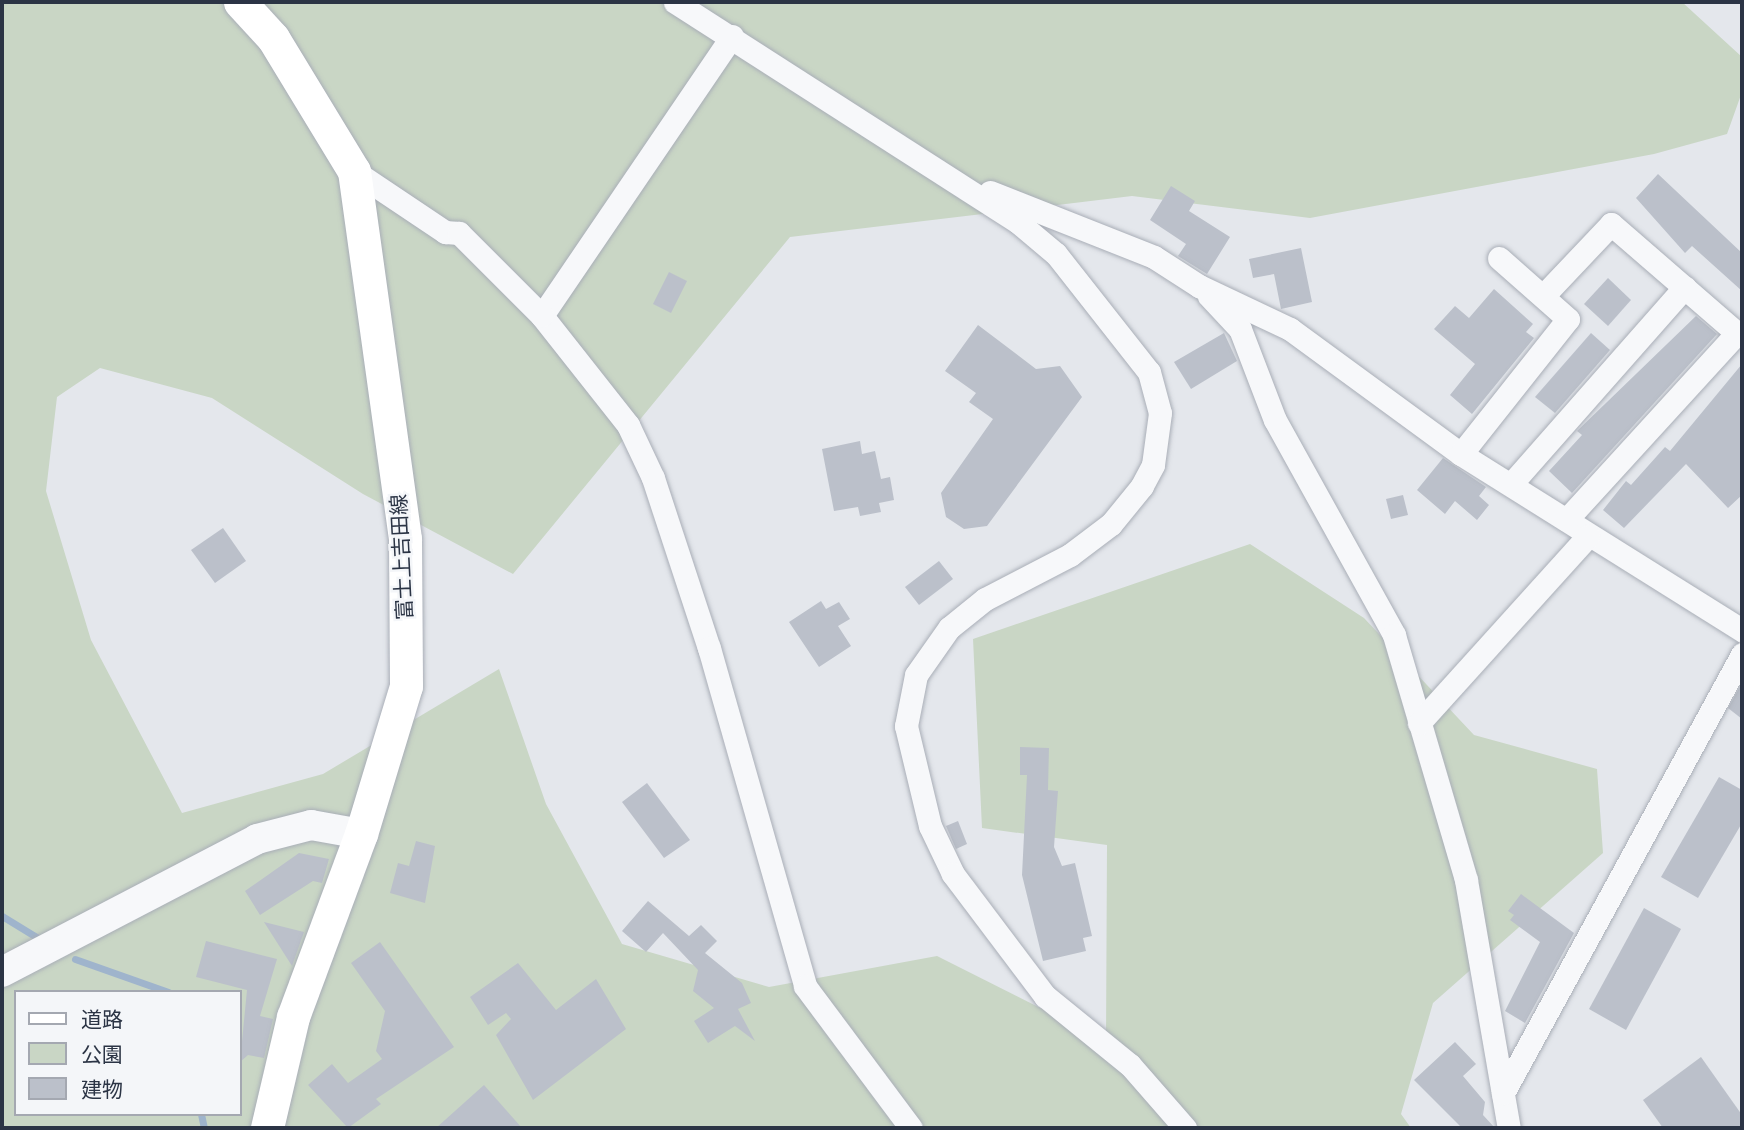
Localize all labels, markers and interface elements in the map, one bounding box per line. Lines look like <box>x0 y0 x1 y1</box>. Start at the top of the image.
street label: 富士上吉田線 <box>386 493 418 621</box>
legend <box>14 990 242 1116</box>
text: 道路 <box>81 1005 123 1035</box>
text: 公園 <box>81 1040 123 1070</box>
text: 建物 <box>81 1075 123 1105</box>

